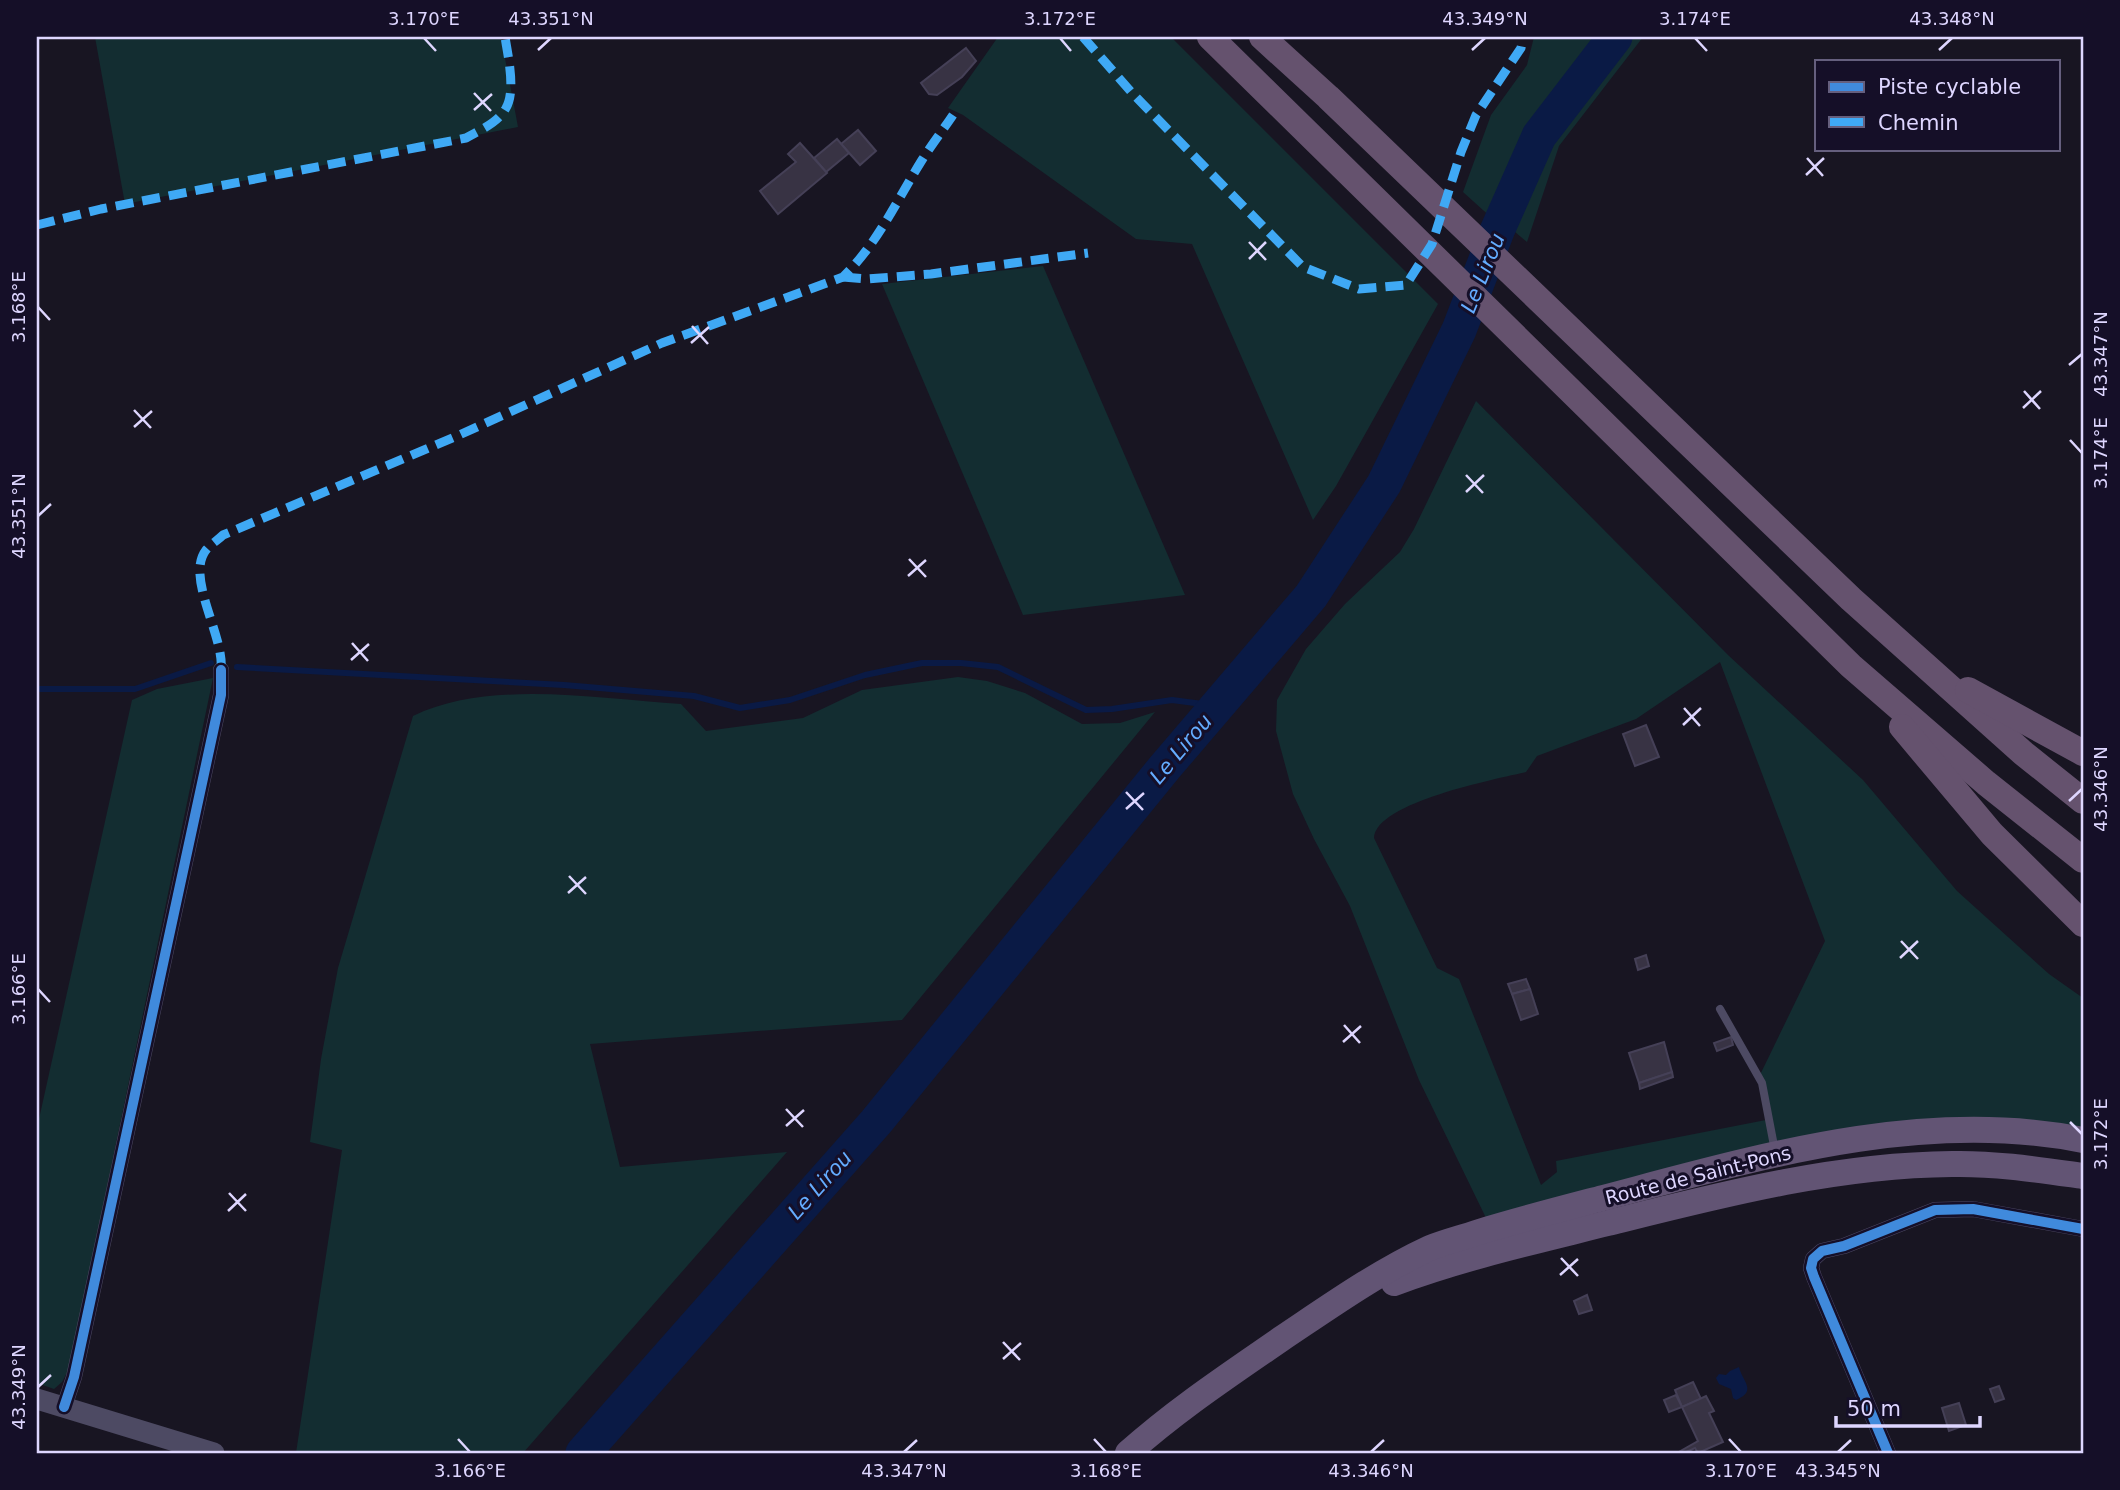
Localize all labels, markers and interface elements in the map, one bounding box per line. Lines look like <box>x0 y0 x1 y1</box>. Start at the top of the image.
text: 3.170°E <box>388 8 460 29</box>
text: 43.351°N <box>508 8 594 29</box>
text: 3.172°E <box>1024 8 1096 29</box>
text: 43.349°N <box>1442 8 1528 29</box>
text: 3.174°E <box>1659 8 1731 29</box>
text: 43.348°N <box>1909 8 1995 29</box>
legend <box>1815 60 2060 150</box>
text: Piste cyclable <box>1878 75 2021 99</box>
text: Chemin <box>1878 111 1959 135</box>
water label: Le Lirou <box>1456 230 1510 316</box>
text: 3.168°E <box>8 271 29 343</box>
text: 43.347°N <box>2090 311 2111 397</box>
text: 3.174°E <box>2090 417 2111 489</box>
text: 43.351°N <box>8 473 29 559</box>
water label: Le Lirou <box>1145 709 1217 789</box>
text: 43.346°N <box>2090 746 2111 832</box>
text: 3.166°E <box>8 953 29 1025</box>
text: 3.172°E <box>2090 1098 2111 1170</box>
street label: Route de Saint-Pons <box>1603 1141 1793 1209</box>
water label: Le Lirou <box>783 1146 857 1224</box>
text: 43.349°N <box>8 1344 29 1430</box>
scale bar <box>1836 1385 1980 1429</box>
text: 50 m <box>1847 1397 1901 1421</box>
text: 3.166°E <box>434 1460 506 1481</box>
text: 43.347°N <box>861 1460 947 1481</box>
text: 3.168°E <box>1070 1460 1142 1481</box>
text: 43.346°N <box>1328 1460 1414 1481</box>
text: 3.170°E <box>1705 1460 1777 1481</box>
text: 43.345°N <box>1795 1460 1881 1481</box>

